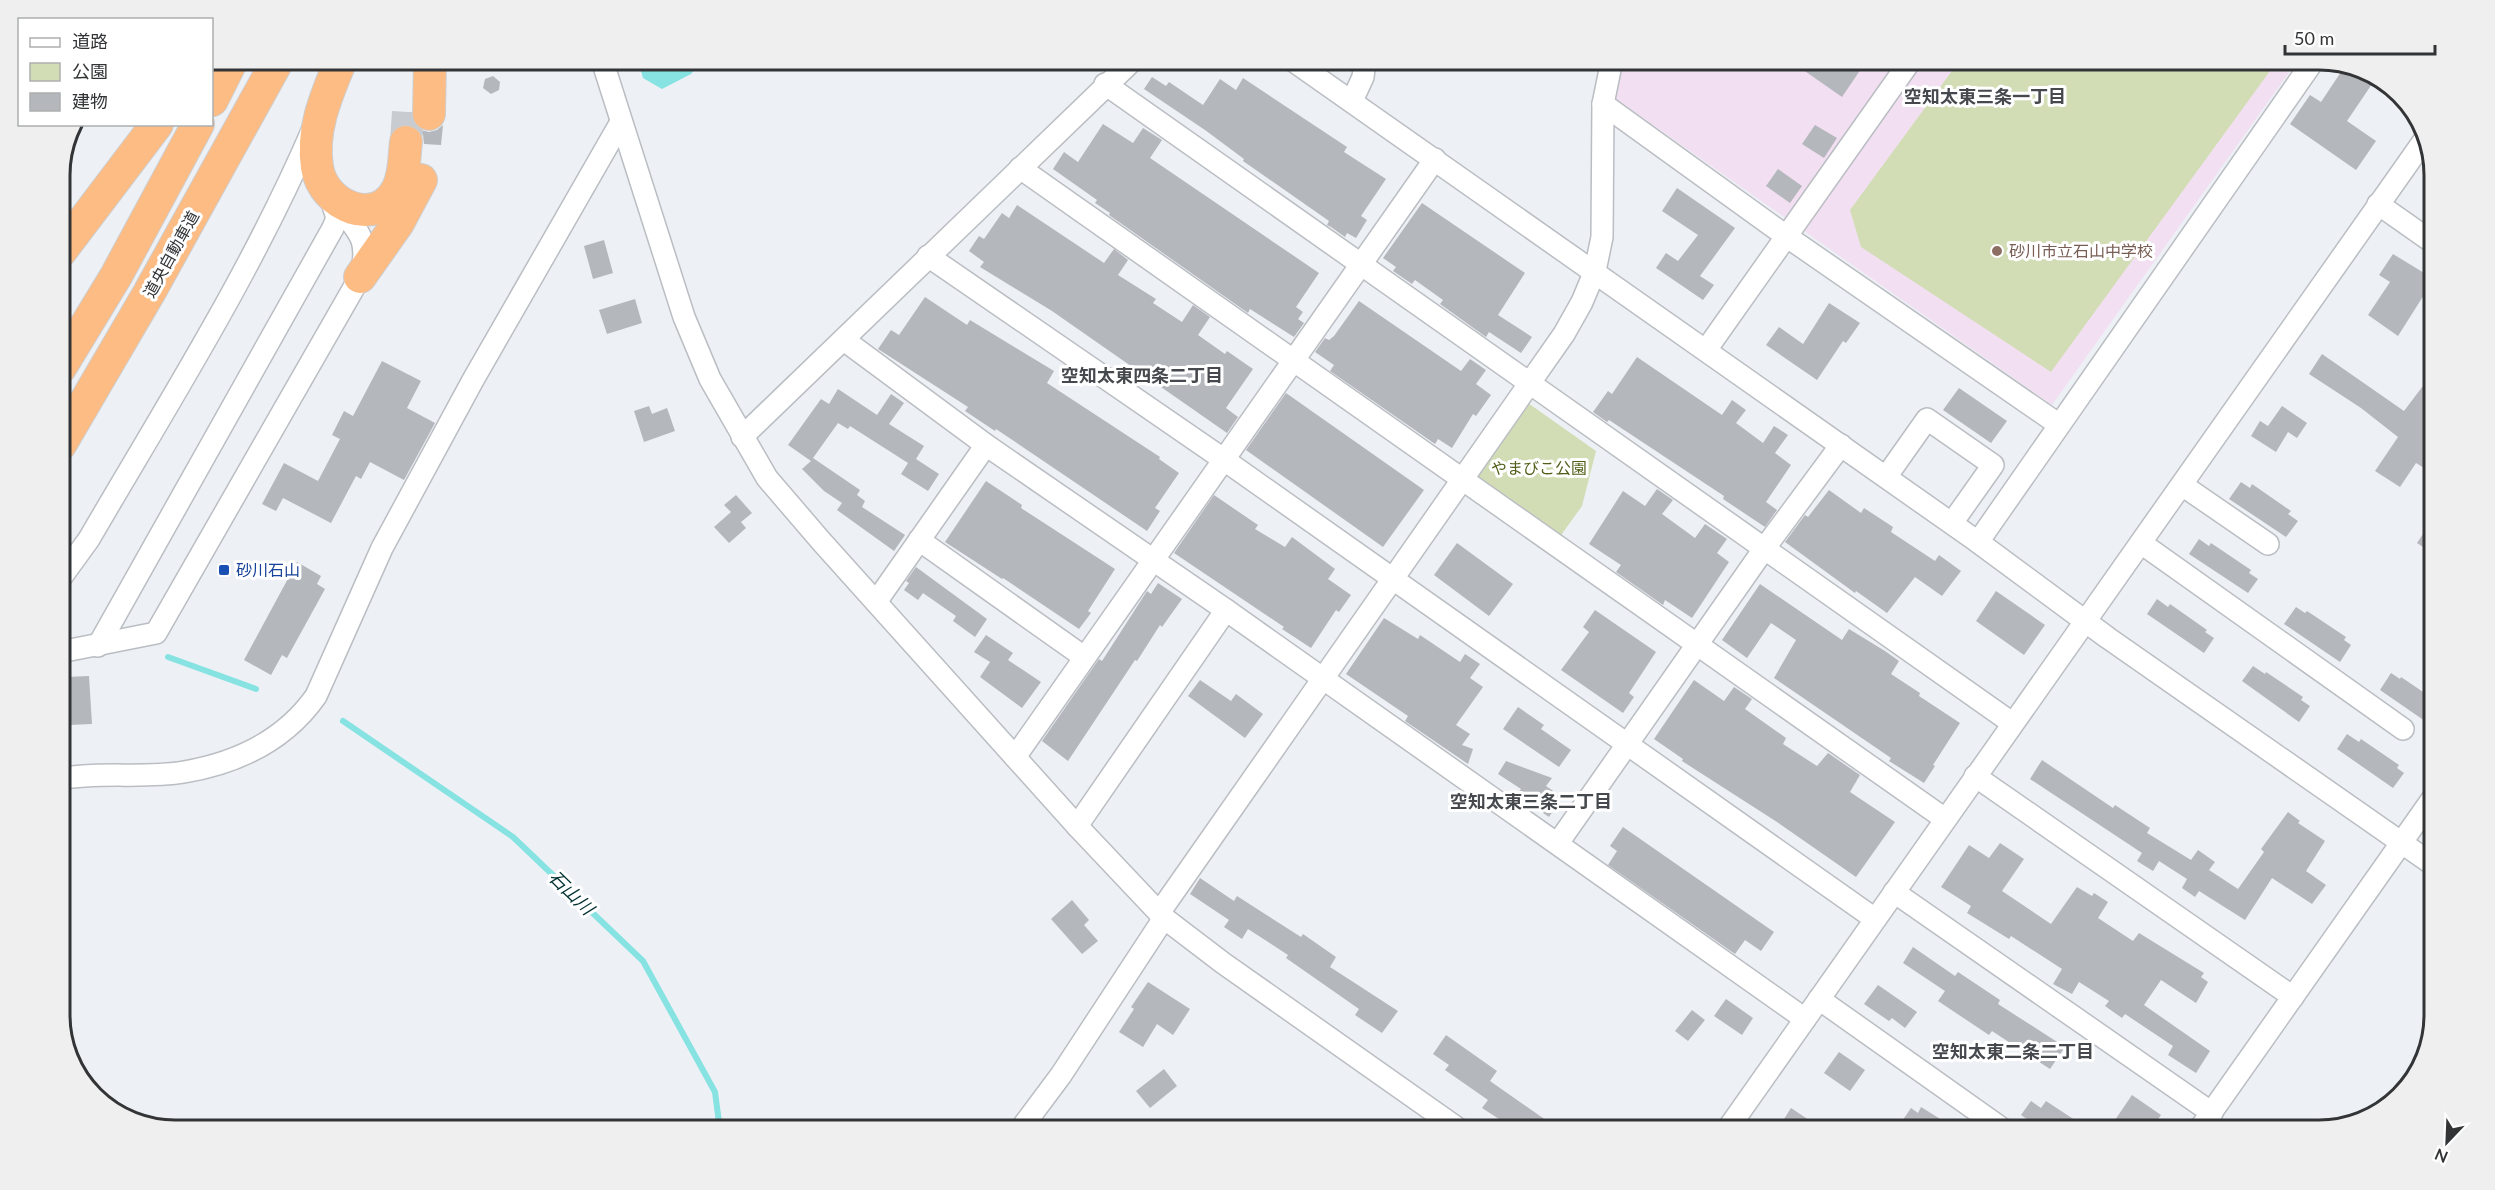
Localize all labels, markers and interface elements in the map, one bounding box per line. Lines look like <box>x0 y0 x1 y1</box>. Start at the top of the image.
legend <box>18 18 213 126</box>
scale bar <box>2285 18 2435 56</box>
text: 50 m <box>2294 27 2334 49</box>
text: 道路 <box>72 30 108 52</box>
text: 公園 <box>72 60 108 82</box>
district label: 空知太東三条一丁目 <box>1904 85 2066 107</box>
text: 建物 <box>72 90 108 112</box>
street label: 道央自動車道 <box>139 207 202 300</box>
place label: 砂川市立石山中学校 <box>2009 241 2153 260</box>
marker: 砂川市立石山中学校 <box>1990 244 2004 258</box>
district label: 空知太東四条二丁目 <box>1061 364 1223 386</box>
park label: やまびこ公園 <box>1491 458 1587 477</box>
place label: 砂川石山 <box>236 560 300 579</box>
marker: 砂川石山 <box>217 563 231 577</box>
district label: 空知太東三条二丁目 <box>1450 790 1612 812</box>
water label: 石山川 <box>545 866 600 920</box>
district label: 空知太東二条二丁目 <box>1932 1040 2094 1062</box>
north arrow <box>2417 1112 2477 1172</box>
text: N <box>2432 1145 2450 1167</box>

